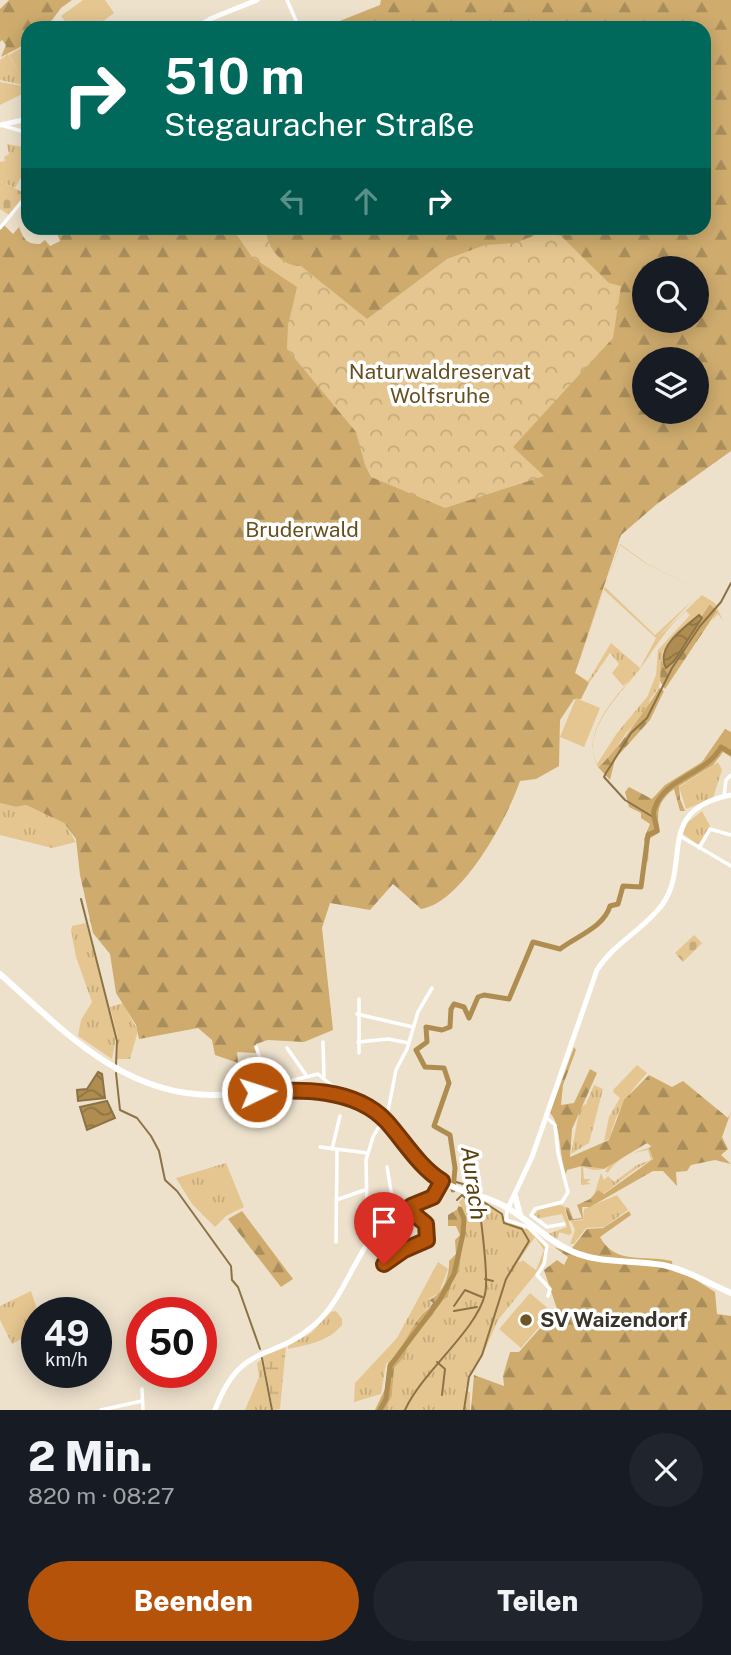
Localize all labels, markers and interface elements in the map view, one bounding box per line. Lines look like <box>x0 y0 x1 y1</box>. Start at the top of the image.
text: 510 m <box>164 47 305 105</box>
icon: right <box>49 49 140 140</box>
text: Stegauracher Straße <box>164 106 474 143</box>
icon: left <box>274 182 312 220</box>
icon: ahead <box>347 182 385 220</box>
icon: right <box>420 182 458 220</box>
map controls <box>632 256 709 424</box>
button: search <box>632 256 709 333</box>
button: layers <box>632 347 709 424</box>
park label: Naturwaldreservat Wolfsruhe <box>349 359 531 408</box>
park label: Bruderwald <box>245 517 359 542</box>
position arrow <box>220 1055 294 1129</box>
water label: Aurach <box>456 1144 493 1221</box>
pin <box>354 1192 414 1264</box>
icon: arrive <box>365 1203 403 1241</box>
speed limit sign: 50 <box>126 1297 217 1388</box>
place label: SV Waizendorf <box>540 1307 687 1332</box>
marker: SV Waizendorf <box>518 1312 534 1328</box>
text: 49 <box>43 1313 90 1354</box>
text: km/h <box>45 1349 88 1370</box>
text: 2 Min. <box>28 1431 153 1480</box>
button: close <box>629 1433 703 1507</box>
text: 820 m · 08:27 <box>28 1482 174 1509</box>
button: Beenden <box>28 1561 359 1641</box>
button: Teilen <box>373 1561 703 1641</box>

